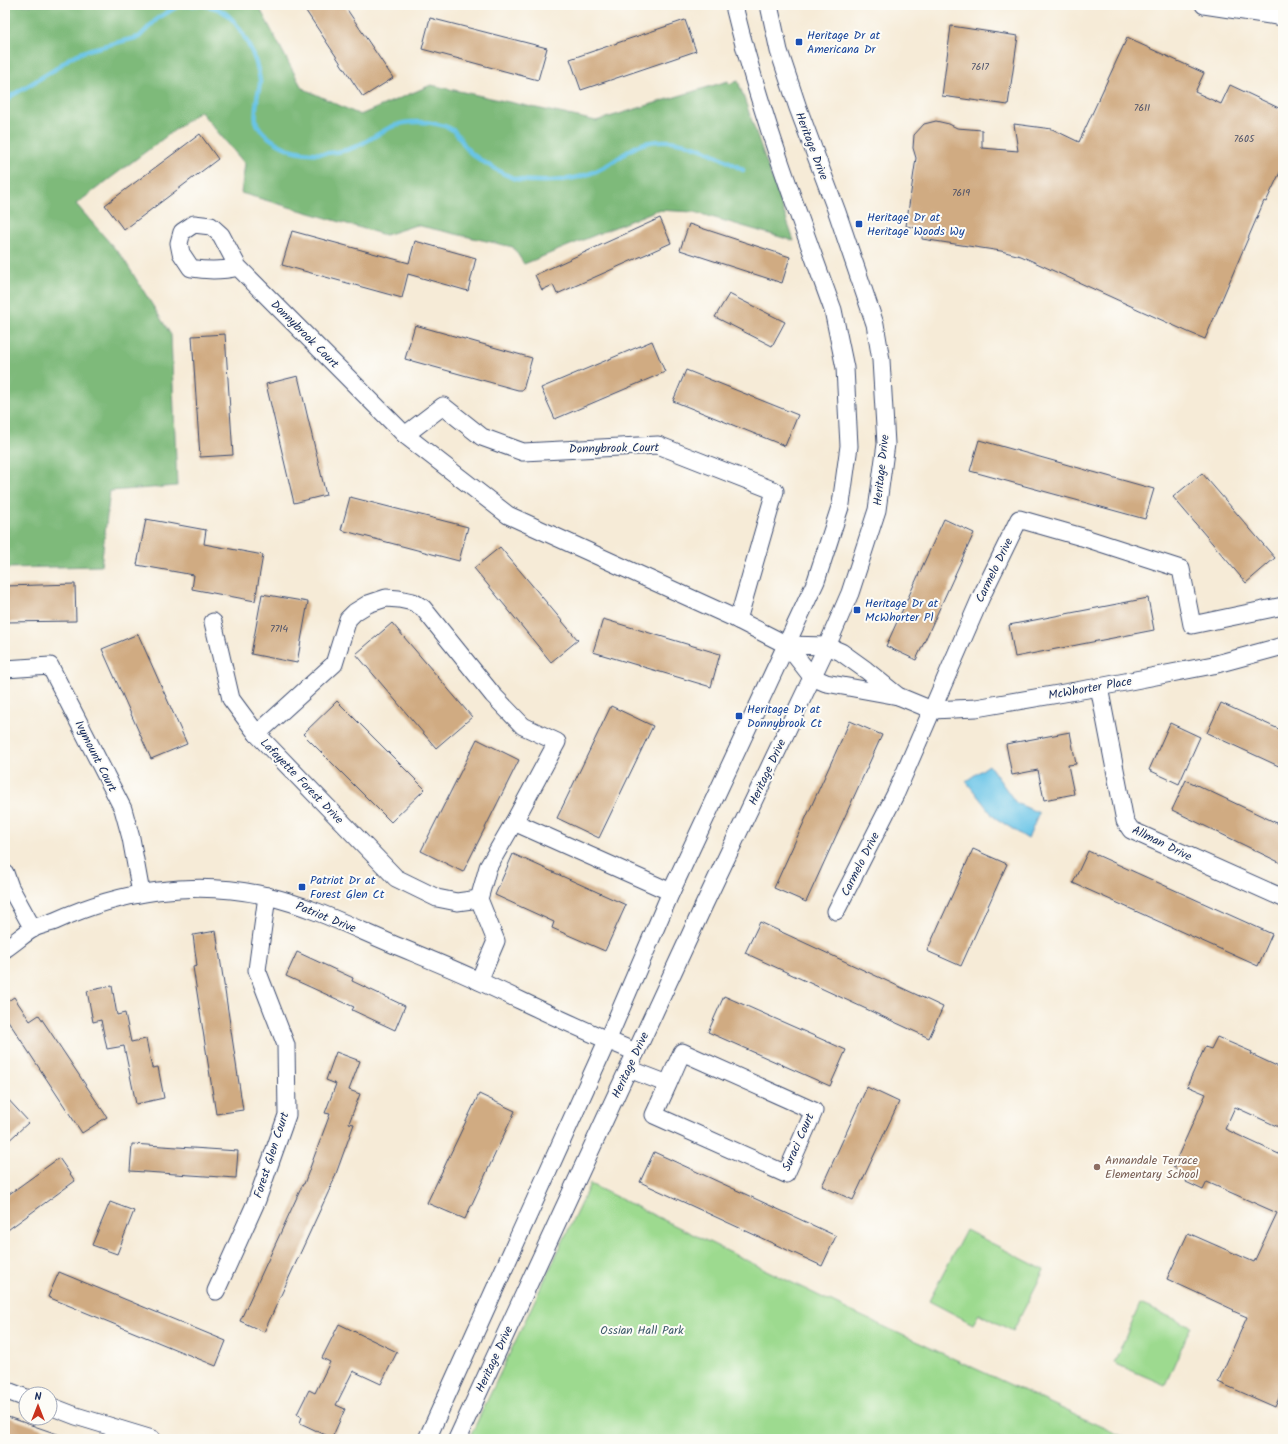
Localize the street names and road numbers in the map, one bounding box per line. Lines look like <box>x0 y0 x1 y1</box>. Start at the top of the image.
street label: Heritage Drive <box>790 109 833 184</box>
street label: Donnybrook Court <box>266 296 343 373</box>
street label: Heritage Drive <box>868 433 895 507</box>
street label: Donnybrook Court <box>569 438 660 459</box>
street label: Carmelo Drive <box>971 534 1019 606</box>
street label: McWhorter Place <box>1047 672 1134 705</box>
street label: Ivymount Court <box>69 717 122 796</box>
street label: Lafayette Forest Drive <box>255 734 348 829</box>
street label: Heritage Drive <box>744 735 791 809</box>
street label: Allman Drive <box>1129 821 1196 866</box>
street label: Carmelo Drive <box>836 828 885 900</box>
street label: Patriot Drive <box>293 897 359 938</box>
street label: Heritage Drive <box>607 1028 654 1102</box>
street label: Forest Glen Court <box>249 1109 294 1201</box>
street label: Suraci Court <box>777 1110 820 1174</box>
street label: Heritage Drive <box>471 1322 518 1396</box>

